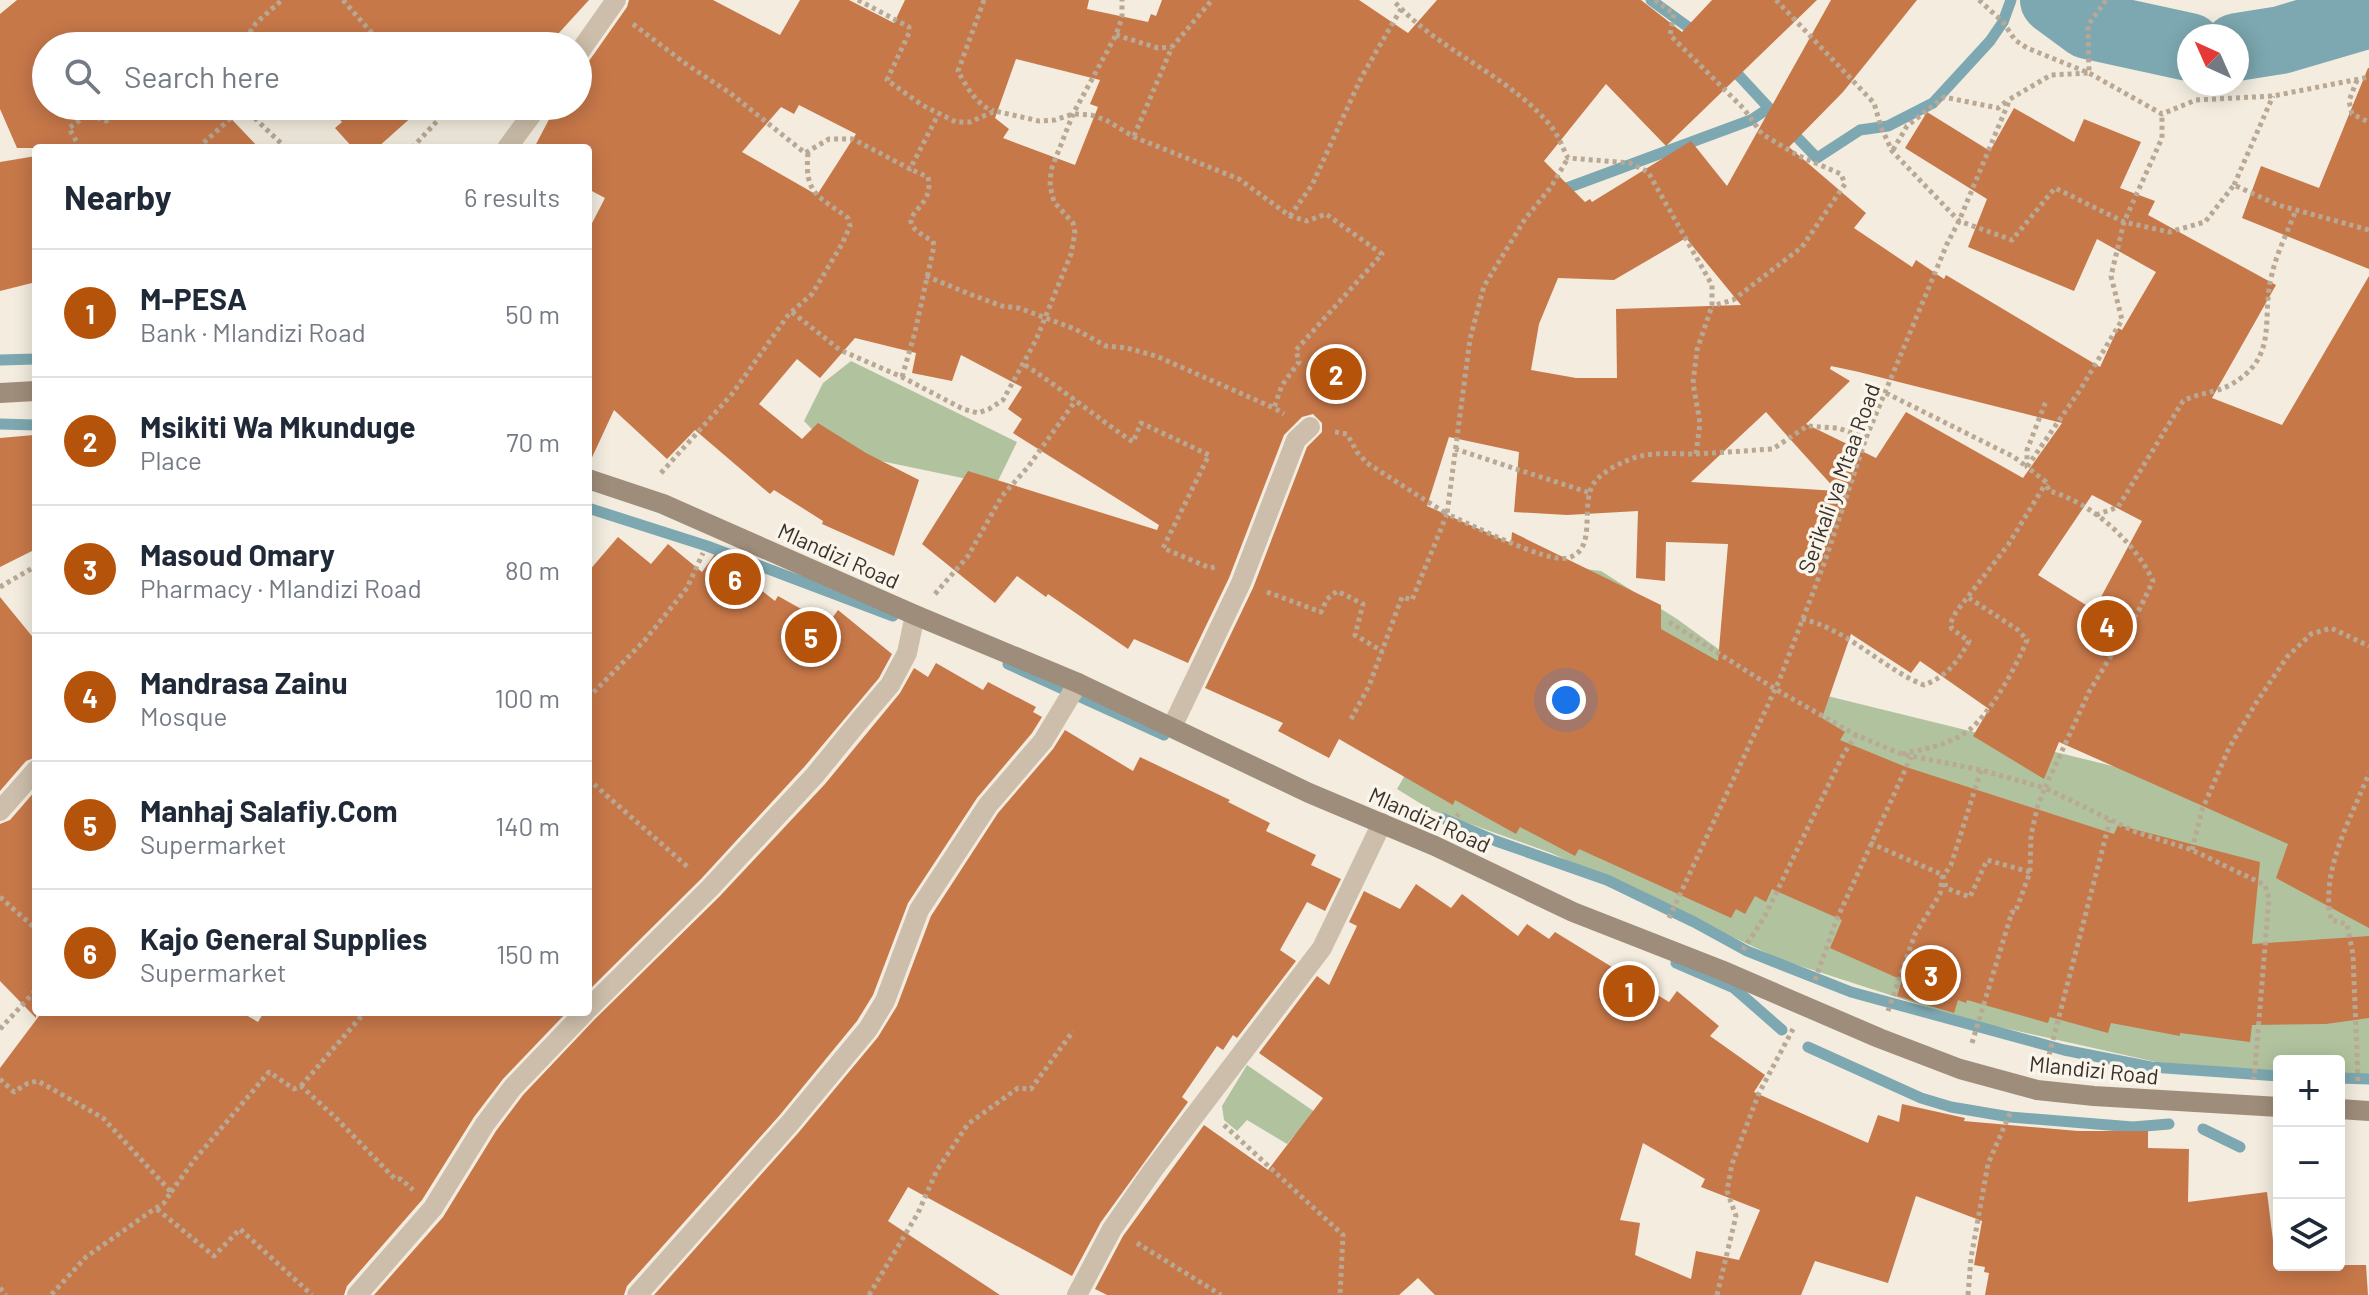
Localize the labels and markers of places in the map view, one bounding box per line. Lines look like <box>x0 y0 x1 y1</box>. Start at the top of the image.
pin: 2 <box>1310 344 1362 404</box>
pin: 6 <box>709 549 761 609</box>
pin: 4 <box>2081 596 2133 656</box>
pin: 5 <box>785 607 837 667</box>
pin: 3 <box>1905 945 1957 1005</box>
pin: 1 <box>1603 961 1655 1021</box>

